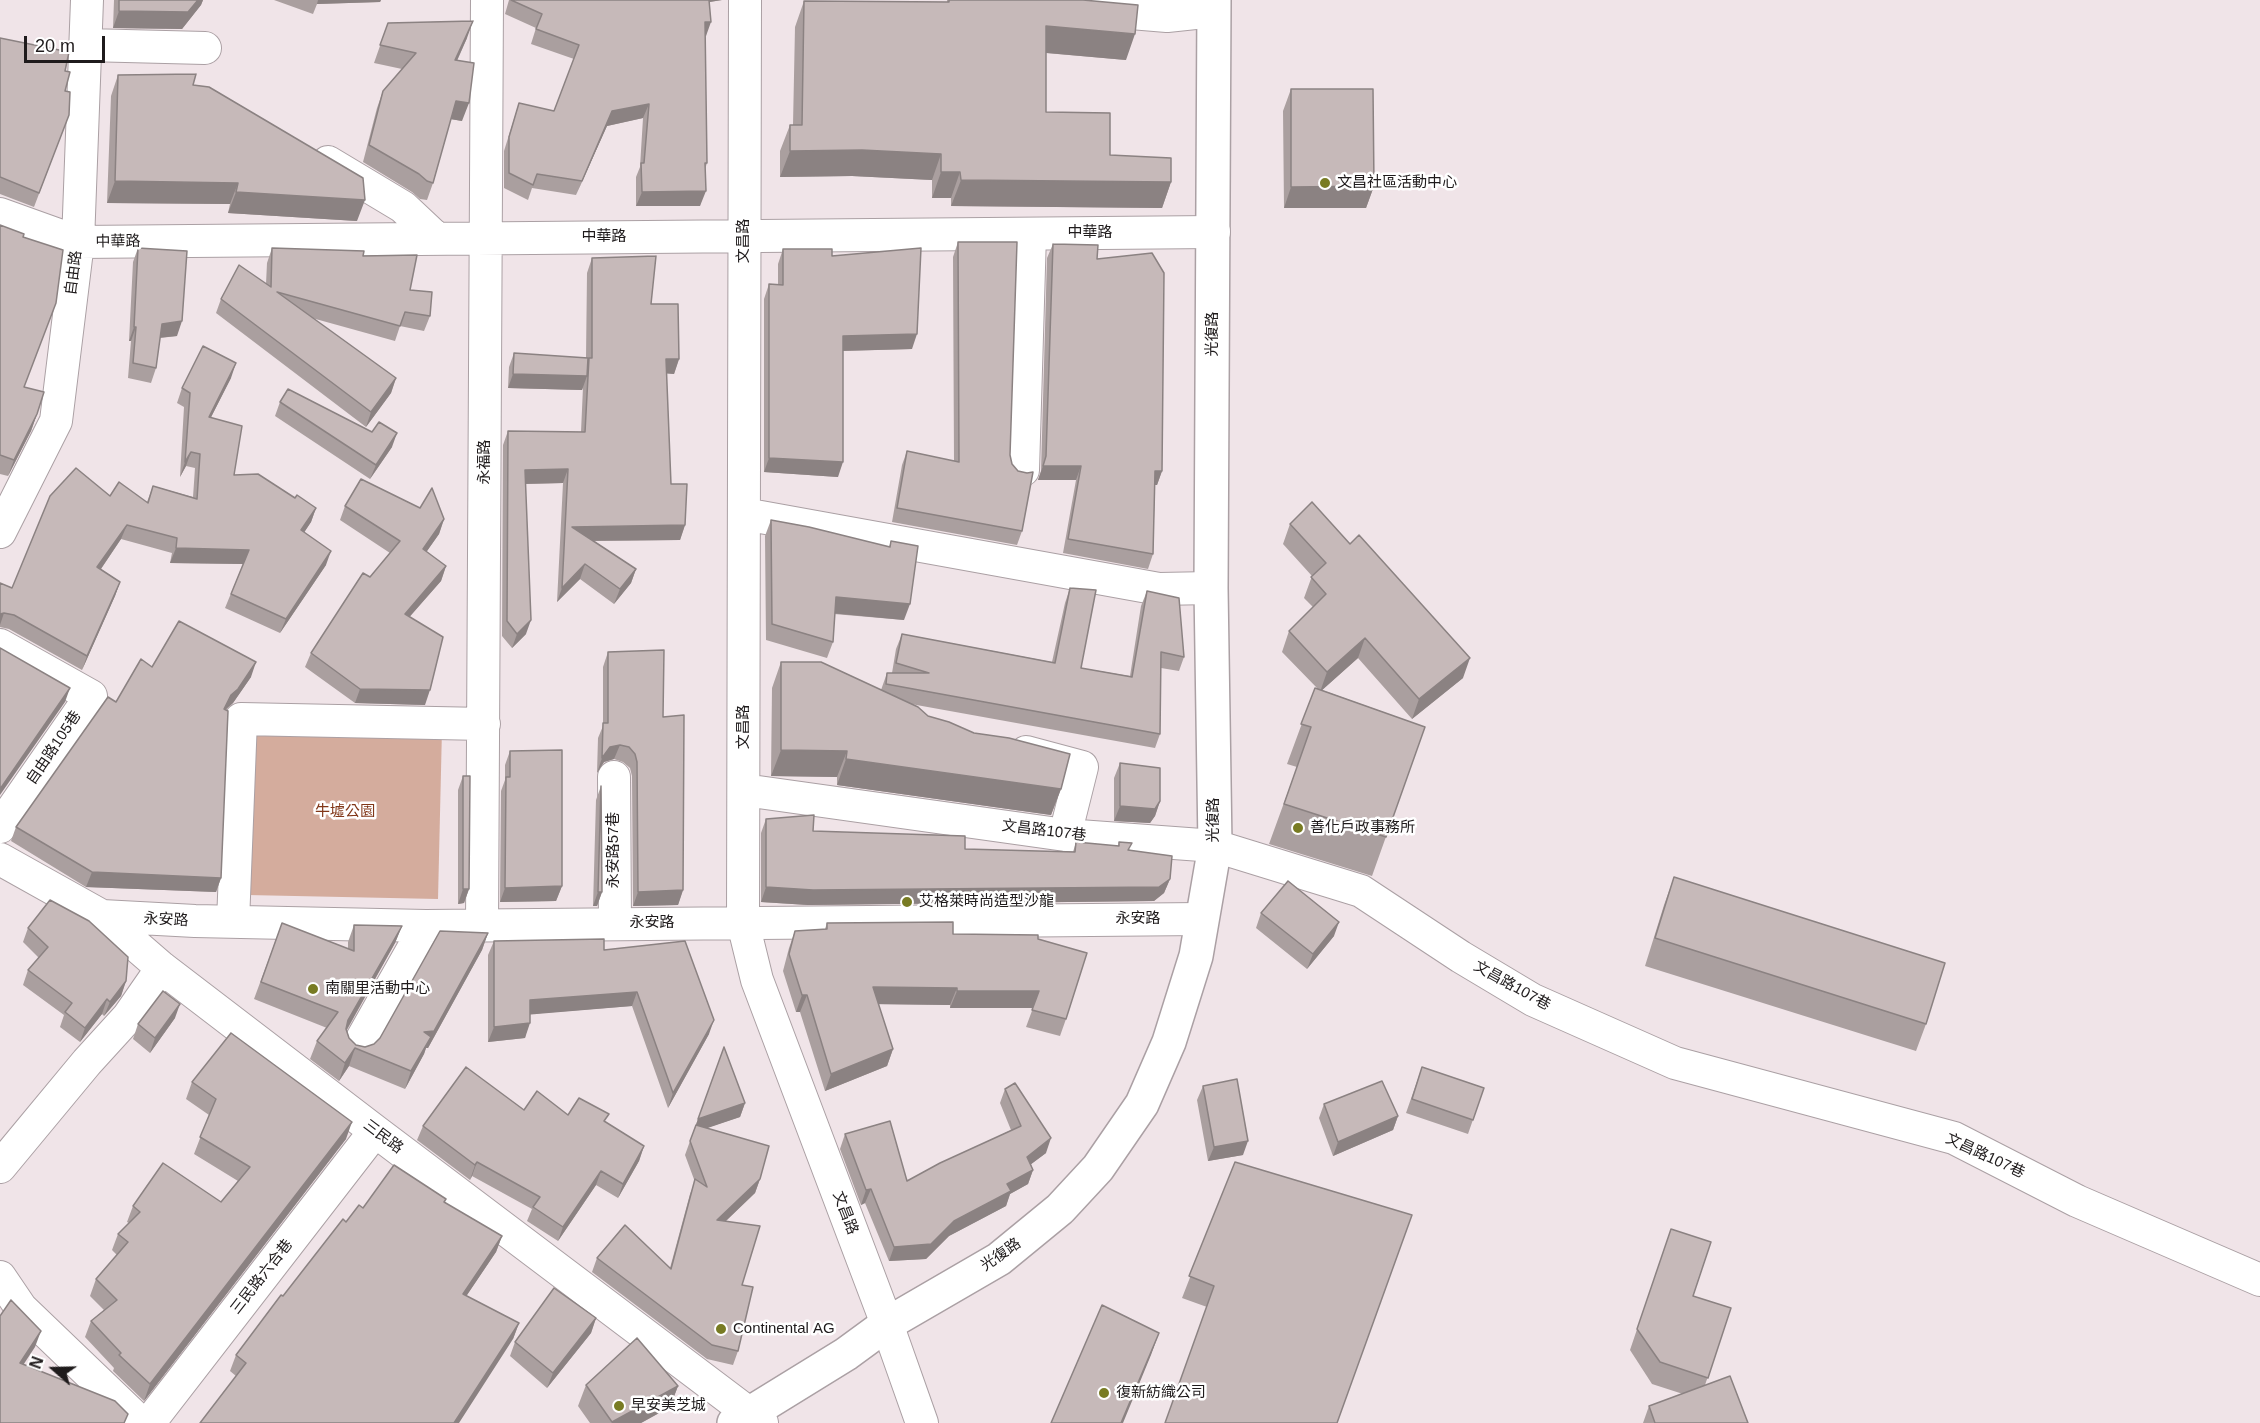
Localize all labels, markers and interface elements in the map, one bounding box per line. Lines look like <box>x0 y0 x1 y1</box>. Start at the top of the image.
scale bar <box>27 24 108 62</box>
text: 20 m <box>35 36 75 56</box>
place label: 文昌社區活動中心 <box>1337 174 1457 192</box>
marker: 文昌社區活動中心 <box>1318 176 1332 190</box>
street label: 文昌路 <box>735 219 753 263</box>
street label: 中華路 <box>1068 224 1112 242</box>
street label: 中華路 <box>582 228 626 246</box>
street label: 中華路 <box>95 233 141 251</box>
street label: 自由路 <box>62 250 86 296</box>
street label: 光復路 <box>1204 312 1222 356</box>
street label: 永福路 <box>476 440 494 484</box>
street label: 文昌路 <box>735 705 753 749</box>
street label: 自由路105巷 <box>23 708 85 788</box>
street label: 光復路 <box>1205 798 1223 842</box>
park label: 牛墟公園 <box>315 803 375 821</box>
street label: 永安路57巷 <box>605 812 623 888</box>
street label: 文昌路107巷 <box>1001 817 1087 845</box>
place label: 善化戶政事務所 <box>1310 819 1415 837</box>
marker: 善化戶政事務所 <box>1291 821 1305 835</box>
place label: 艾格萊時尚造型沙龍 <box>919 893 1054 911</box>
marker: 艾格萊時尚造型沙龍 <box>900 895 914 909</box>
street label: 永安路 <box>143 910 189 930</box>
street label: 永安路 <box>1116 910 1160 928</box>
street label: 永安路 <box>630 914 674 932</box>
street label: 文昌路107巷 <box>1470 958 1554 1014</box>
place label: 南關里活動中心 <box>325 980 430 998</box>
marker: 南關里活動中心 <box>306 982 320 996</box>
street label: 三民路 <box>360 1116 406 1158</box>
street label: 文昌路107巷 <box>1943 1130 2027 1182</box>
street label: 文昌路 <box>829 1189 861 1237</box>
street label: 光復路 <box>977 1235 1025 1275</box>
street label: 三民路六合巷 <box>227 1236 297 1318</box>
place label: Continental AG <box>733 1320 835 1338</box>
marker: Continental AG <box>714 1322 728 1336</box>
north arrow <box>24 1339 84 1399</box>
text: N <box>27 1354 47 1371</box>
place label: 復新紡織公司 <box>1116 1384 1206 1402</box>
marker: 復新紡織公司 <box>1097 1386 1111 1400</box>
place label: 早安美芝城 <box>631 1397 706 1415</box>
marker: 早安美芝城 <box>612 1399 626 1413</box>

